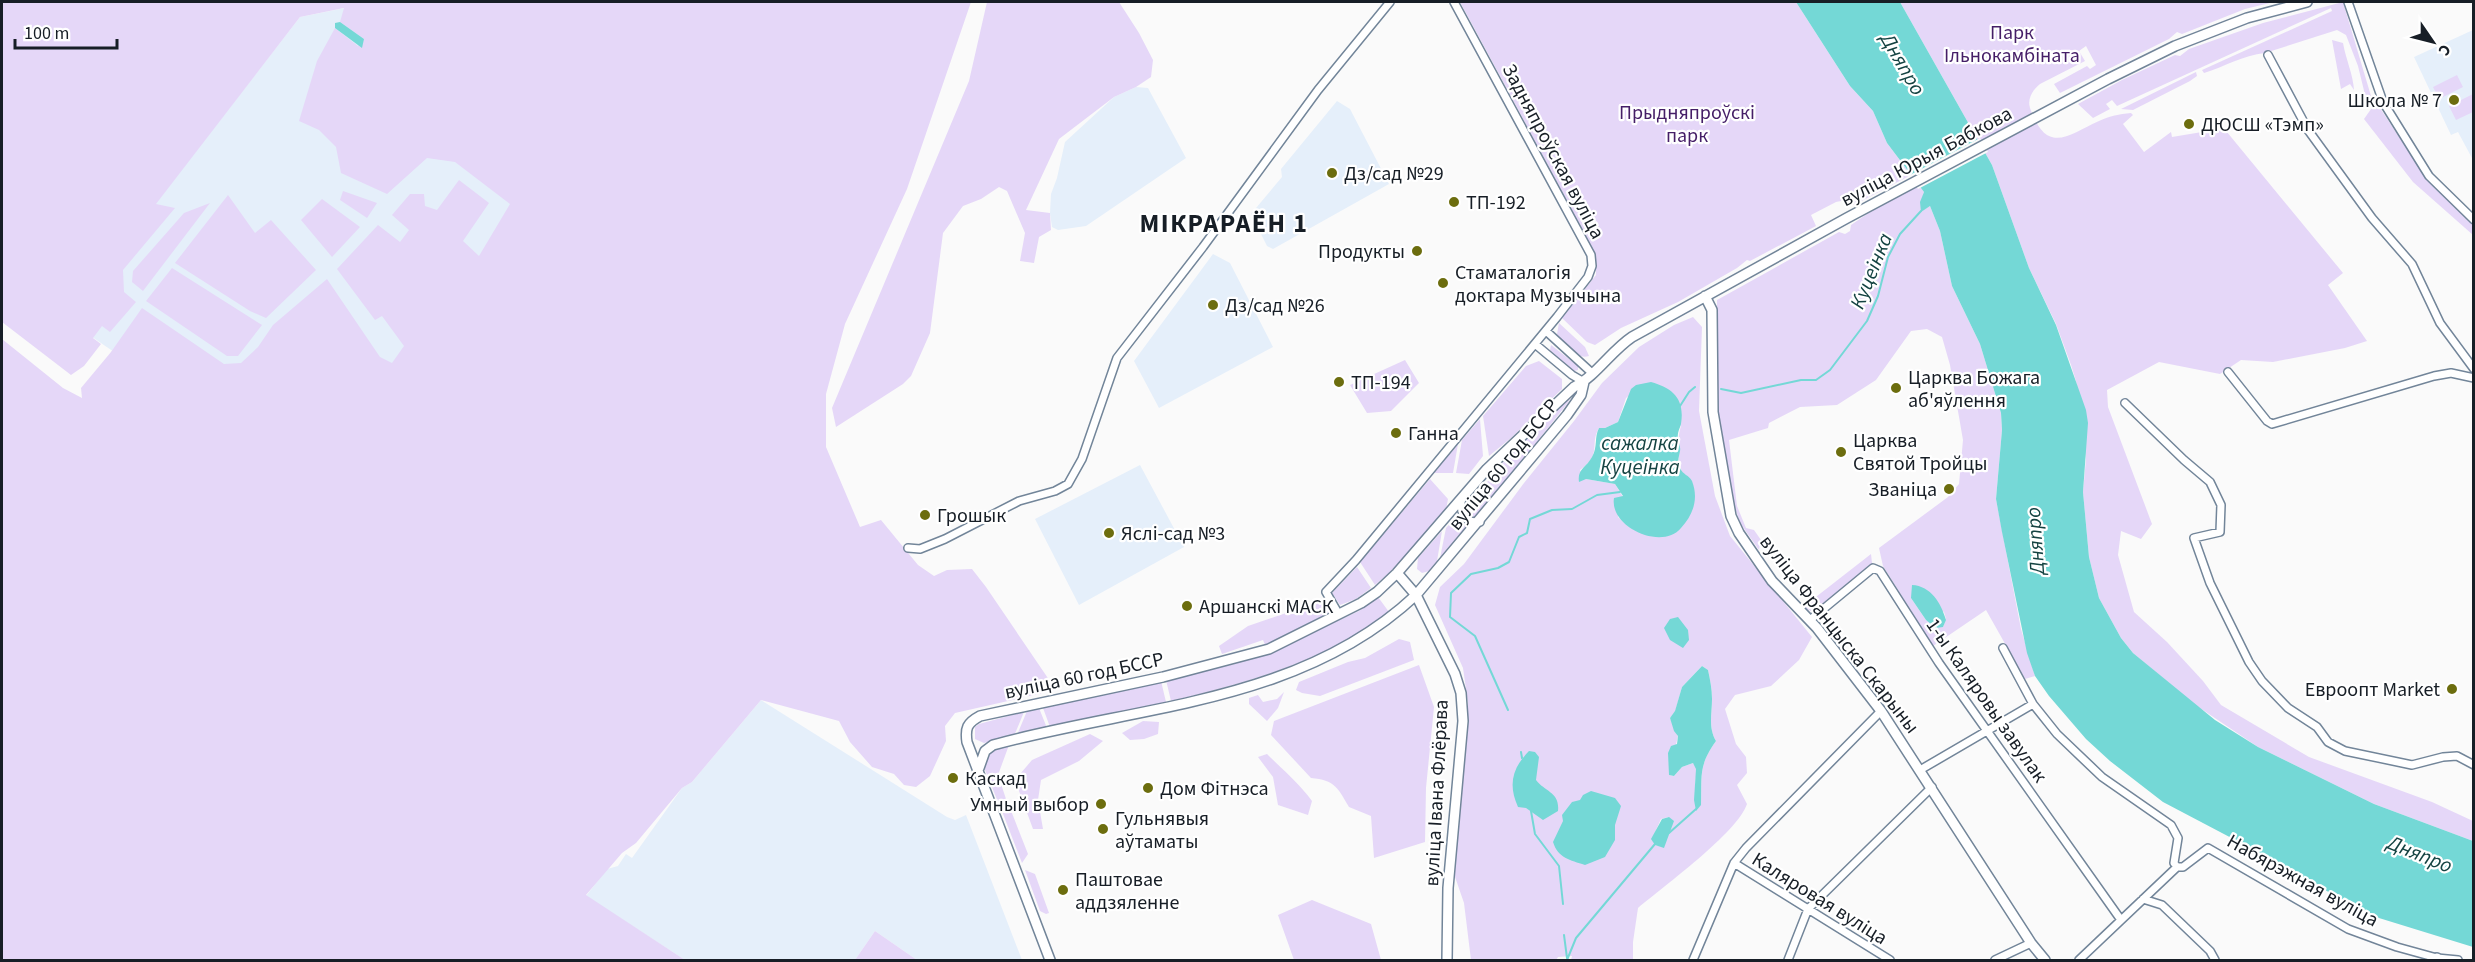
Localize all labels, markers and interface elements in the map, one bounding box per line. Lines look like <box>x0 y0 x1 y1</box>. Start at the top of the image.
scale bar <box>15 12 117 50</box>
north arrow <box>2403 12 2463 72</box>
park label: Парк Ільнокамбіната <box>1944 19 2080 70</box>
text: 100 m <box>24 21 69 46</box>
water label: Дняпро <box>1872 26 1933 101</box>
text: С <box>2433 40 2456 60</box>
street label: Задняпроўская вуліца <box>1495 59 1611 244</box>
place label: Школа № 7 <box>2348 87 2442 115</box>
marker: Школа № 7 <box>2447 93 2461 107</box>
park label: Прыдняпроўскі парк <box>1619 99 1755 150</box>
street label: вуліца Юрыя Бабкова <box>1836 100 2017 214</box>
place label: ДЮСШ «Тэмп» <box>2201 111 2324 139</box>
marker: ДЮСШ «Тэмп» <box>2182 117 2196 131</box>
place label: Дз/сад №29 <box>1344 160 1444 188</box>
marker: Дз/сад №29 <box>1325 166 1339 180</box>
place label: ТП-192 <box>1466 189 1526 217</box>
marker: ТП-192 <box>1447 195 1461 209</box>
district label: МІКРАРАЁН 1 <box>1140 205 1309 242</box>
water label: Куцеінка <box>1842 228 1900 314</box>
place label: Продукты <box>1318 238 1405 266</box>
marker: Продукты <box>1410 244 1424 258</box>
place label: Стаматалогія доктара Музычына <box>1455 259 1621 310</box>
marker: Стаматалогія доктара Музычына <box>1436 276 1450 290</box>
place label: Дз/сад №26 <box>1225 292 1325 320</box>
marker: Дз/сад №26 <box>1206 298 1220 312</box>
place label: Царква Божага аб'яўлення <box>1908 364 2040 415</box>
place label: ТП-194 <box>1351 369 1411 397</box>
marker: ТП-194 <box>1332 375 1346 389</box>
marker: Царква Божага аб'яўлення <box>1889 381 1903 395</box>
street label: вуліца 60 год БССР <box>1442 393 1566 536</box>
place label: Ганна <box>1408 420 1459 448</box>
marker: Ганна <box>1389 426 1403 440</box>
place label: Царква Святой Тройцы <box>1853 427 1988 478</box>
water label: сажалка Куцеінка <box>1600 428 1680 482</box>
marker: Царква Святой Тройцы <box>1834 445 1848 459</box>
place label: Званіца <box>1868 476 1937 504</box>
marker: Званіца <box>1942 482 1956 496</box>
place label: Грошык <box>937 502 1006 530</box>
water label: Дняпро <box>2018 506 2052 578</box>
marker: Грошык <box>918 508 932 522</box>
place label: Яслі-сад №3 <box>1121 520 1225 548</box>
marker: Яслі-сад №3 <box>1102 526 1116 540</box>
street label: вуліца Францыска Скарыны <box>1753 529 1926 740</box>
place label: Аршанскі МАСК <box>1199 593 1334 621</box>
marker: Аршанскі МАСК <box>1180 599 1194 613</box>
street label: 1-ы Каляровы завулак <box>1919 613 2054 788</box>
street label: вуліца 60 год БССР <box>1002 645 1166 707</box>
place label: Евроопт Market <box>2305 676 2440 704</box>
marker: Евроопт Market <box>2445 682 2459 696</box>
street label: вуліца Івана Флёрава <box>1418 699 1456 887</box>
place label: Каскад <box>965 765 1027 793</box>
marker: Каскад <box>946 771 960 785</box>
place label: Дом Фітнэса <box>1160 775 1269 803</box>
marker: Дом Фітнэса <box>1141 781 1155 795</box>
place label: Умный выбор <box>970 791 1089 819</box>
marker: Умный выбор <box>1094 797 1108 811</box>
place label: Гульнявыя аўтаматы <box>1115 805 1209 856</box>
marker: Гульнявыя аўтаматы <box>1096 822 1110 836</box>
water label: Дняпро <box>2381 827 2457 881</box>
street label: Набярэжная вуліца <box>2222 828 2383 934</box>
street label: Каляровая вуліца <box>1746 846 1893 952</box>
place label: Паштовае аддзяленне <box>1075 866 1180 917</box>
marker: Паштовае аддзяленне <box>1056 883 1070 897</box>

